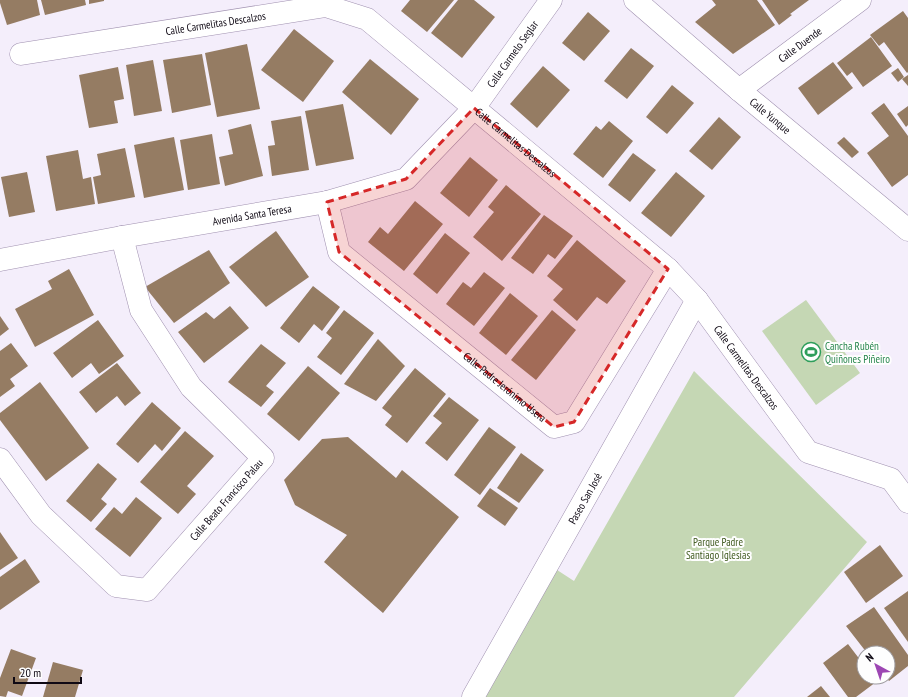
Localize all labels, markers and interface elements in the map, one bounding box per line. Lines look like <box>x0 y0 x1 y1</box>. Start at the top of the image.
street label: Calle Carmelitas Descalzos <box>165 9 267 38</box>
street label: Calle Carmelo Seglar <box>484 18 541 90</box>
street label: Calle Duende <box>775 24 825 65</box>
street label: Calle Yunque <box>747 95 794 137</box>
street label: Calle Carmelitas Descalzos <box>472 105 559 180</box>
street label: Avenida Santa Teresa <box>211 201 293 228</box>
street label: Calle Carmelitas Descalzos <box>711 322 782 413</box>
place label: Cancha Rubén Quiñones Piñeiro <box>825 339 890 366</box>
sports icon: Cancha Rubén Quiñones Piñeiro <box>800 341 822 363</box>
street label: Calle Padre Jerónimo Usera <box>460 349 549 425</box>
street label: Calle Beato Francisco Palau <box>187 456 266 544</box>
street label: Paseo San José <box>565 470 605 526</box>
park label: Parque Padre Santiago Iglesias <box>686 535 750 562</box>
north arrow <box>856 645 896 685</box>
text: N <box>863 650 876 665</box>
scale bar <box>14 659 81 685</box>
text: 20 m <box>20 665 41 680</box>

